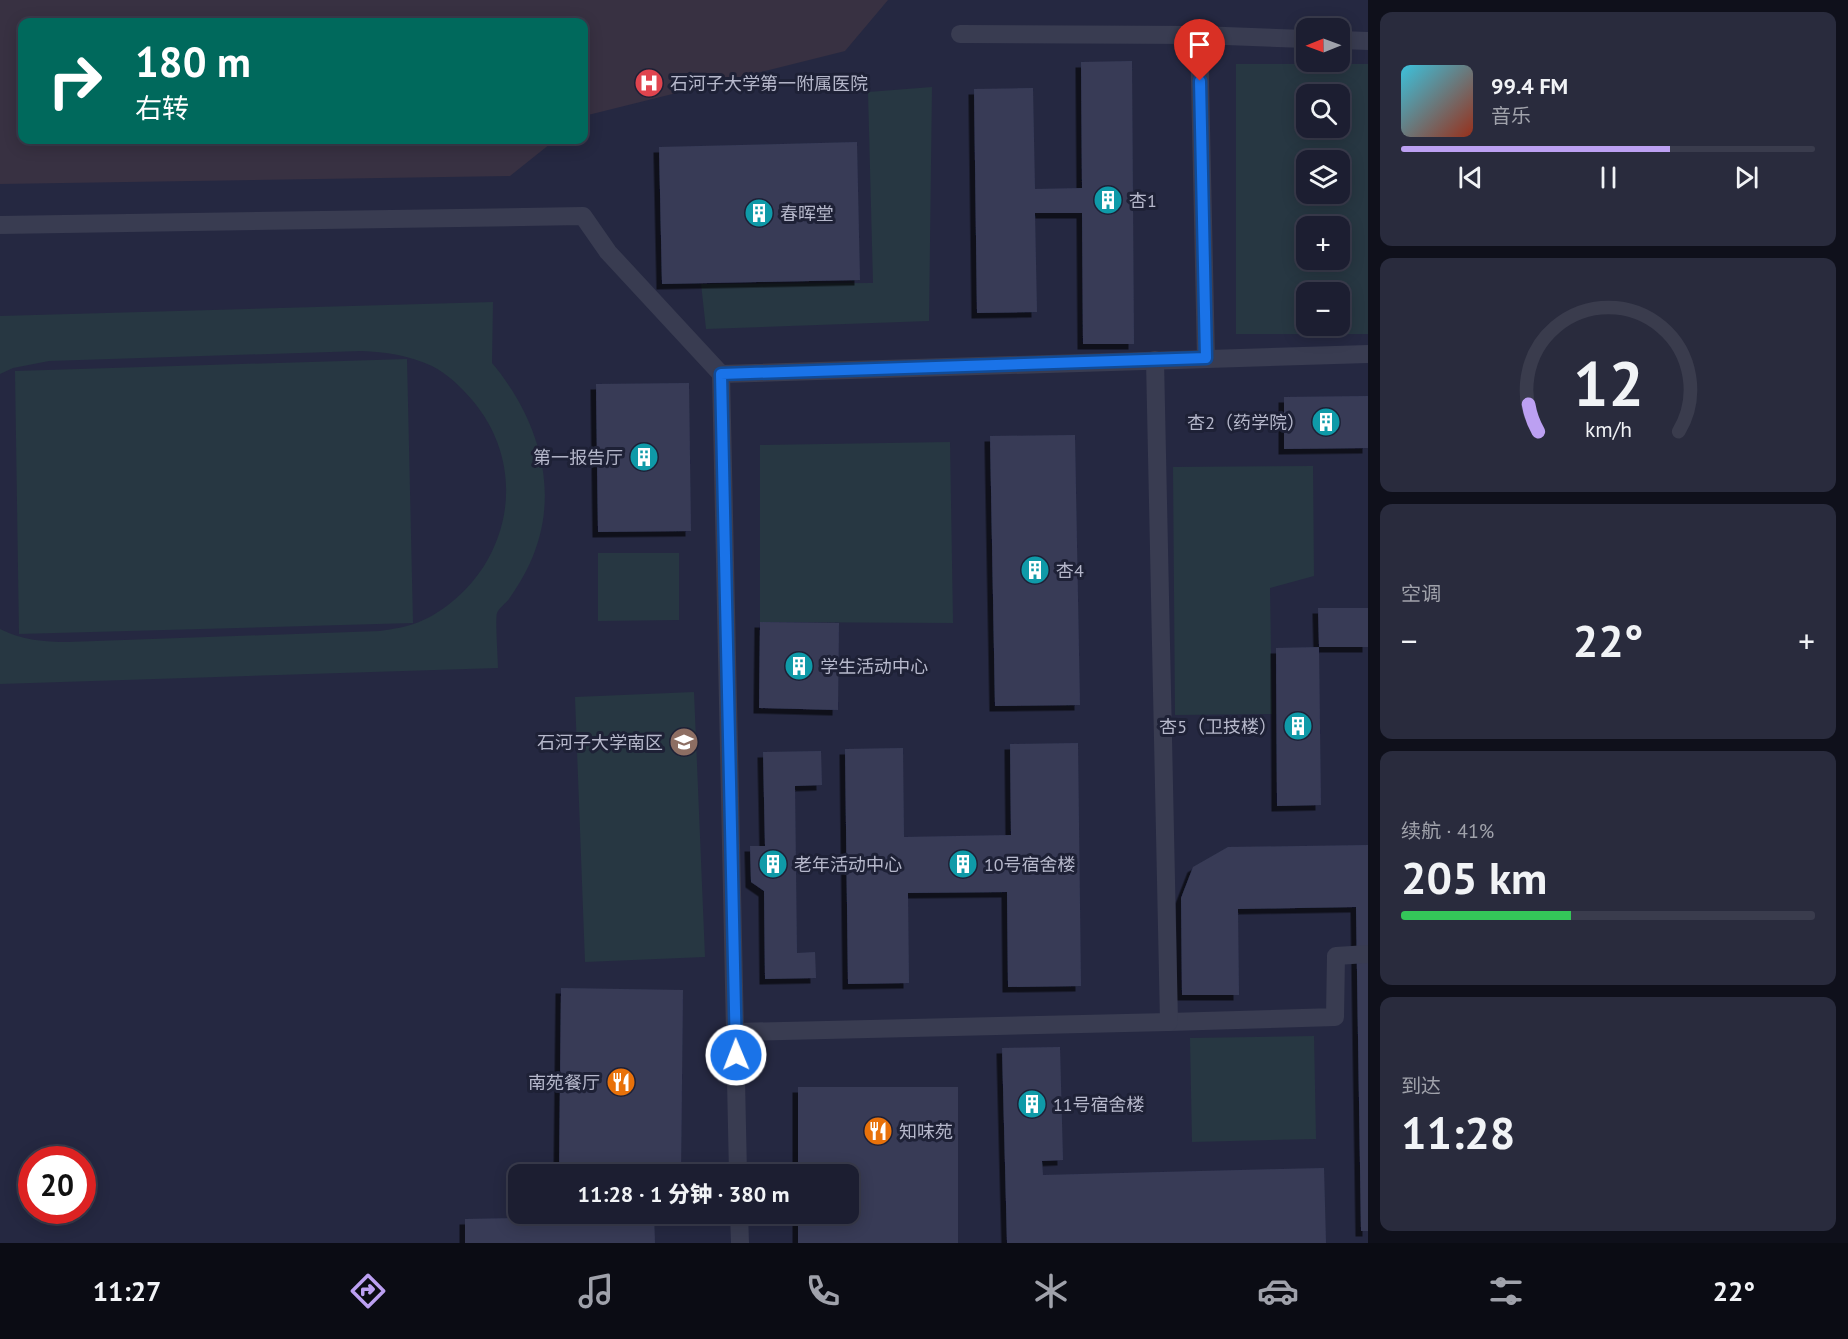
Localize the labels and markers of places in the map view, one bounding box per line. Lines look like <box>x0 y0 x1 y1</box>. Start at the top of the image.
pin <box>1174 19 1225 81</box>
hospital icon: 石河子大学第一附属医院 <box>633 67 665 99</box>
place label: 石河子大学第一附属医院 <box>670 72 868 95</box>
building icon: 杏1 <box>1092 184 1124 216</box>
place label: 杏1 <box>1129 189 1157 212</box>
building icon: 春晖堂 <box>743 197 775 229</box>
place label: 春晖堂 <box>780 202 834 225</box>
building icon: 杏2（药学院） <box>1310 406 1342 438</box>
place label: 杏2（药学院） <box>1187 411 1305 434</box>
building icon: 第一报告厅 <box>628 441 660 473</box>
place label: 第一报告厅 <box>533 446 623 469</box>
building icon: 杏4 <box>1019 554 1051 586</box>
place label: 杏4 <box>1056 559 1084 582</box>
building icon: 学生活动中心 <box>783 650 815 682</box>
place label: 学生活动中心 <box>820 655 928 678</box>
building icon: 杏5（卫技楼） <box>1282 710 1314 742</box>
place label: 杏5（卫技楼） <box>1159 715 1277 738</box>
school or university icon: 石河子大学南区 <box>668 726 700 758</box>
place label: 石河子大学南区 <box>537 731 663 754</box>
building icon: 老年活动中心 <box>757 848 789 880</box>
building icon: 10号宿舍楼 <box>947 848 979 880</box>
place label: 老年活动中心 <box>794 853 902 876</box>
place label: 10号宿舍楼 <box>984 853 1076 876</box>
restaurant icon: 南苑餐厅 <box>605 1066 637 1098</box>
place label: 南苑餐厅 <box>528 1071 600 1094</box>
building icon: 11号宿舍楼 <box>1016 1088 1048 1120</box>
place label: 11号宿舍楼 <box>1053 1093 1145 1116</box>
restaurant icon: 知味苑 <box>862 1115 894 1147</box>
place label: 知味苑 <box>899 1120 953 1143</box>

